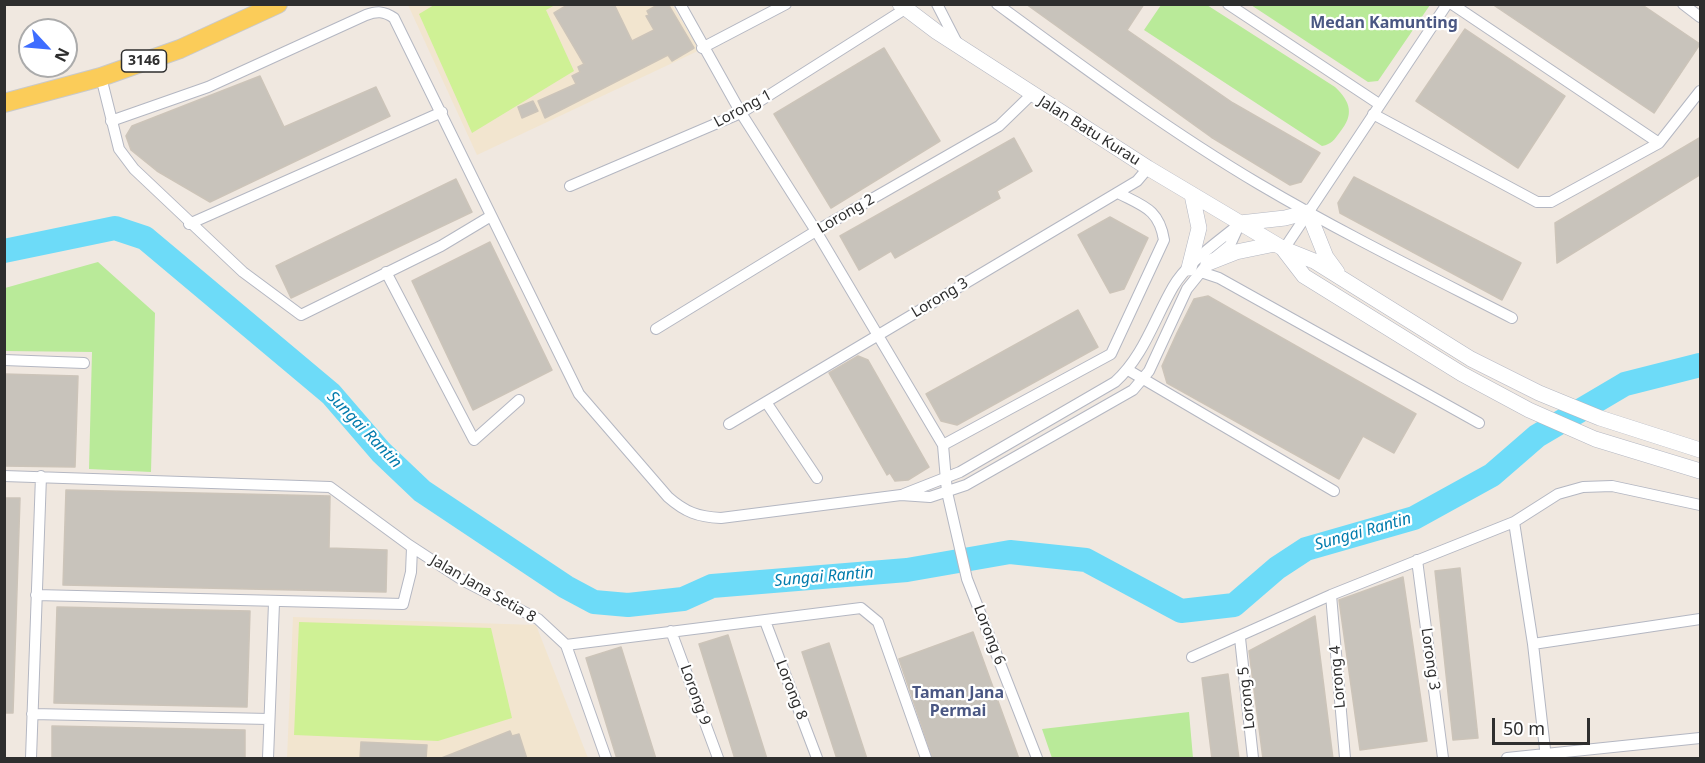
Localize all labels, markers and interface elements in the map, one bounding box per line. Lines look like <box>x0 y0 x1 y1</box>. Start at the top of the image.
district label: Medan Kamunting <box>1310 13 1458 33</box>
north arrow <box>18 18 78 78</box>
text: N <box>50 44 75 66</box>
road number: 3146 <box>122 50 166 72</box>
street label: Lorong 1 <box>711 86 775 132</box>
street label: Jalan Batu Kurau <box>1035 92 1143 170</box>
street label: Lorong 2 <box>814 190 878 238</box>
street label: Lorong 3 <box>908 274 972 322</box>
water label: Sungai Rantin <box>323 388 405 472</box>
water label: Sungai Rantin <box>1313 509 1413 555</box>
street label: Jalan Jana Setia 8 <box>427 551 539 627</box>
water label: Sungai Rantin <box>774 563 874 591</box>
street label: Lorong 6 <box>969 602 1009 668</box>
street label: Lorong 3 <box>1417 627 1443 691</box>
street label: Lorong 4 <box>1326 645 1350 709</box>
street label: Lorong 8 <box>771 657 811 723</box>
street label: Lorong 9 <box>676 662 714 728</box>
street label: Lorong 5 <box>1235 666 1259 730</box>
district label: Taman Jana Permai <box>912 683 1004 721</box>
scale bar <box>1495 706 1592 744</box>
text: 50 m <box>1503 716 1545 740</box>

